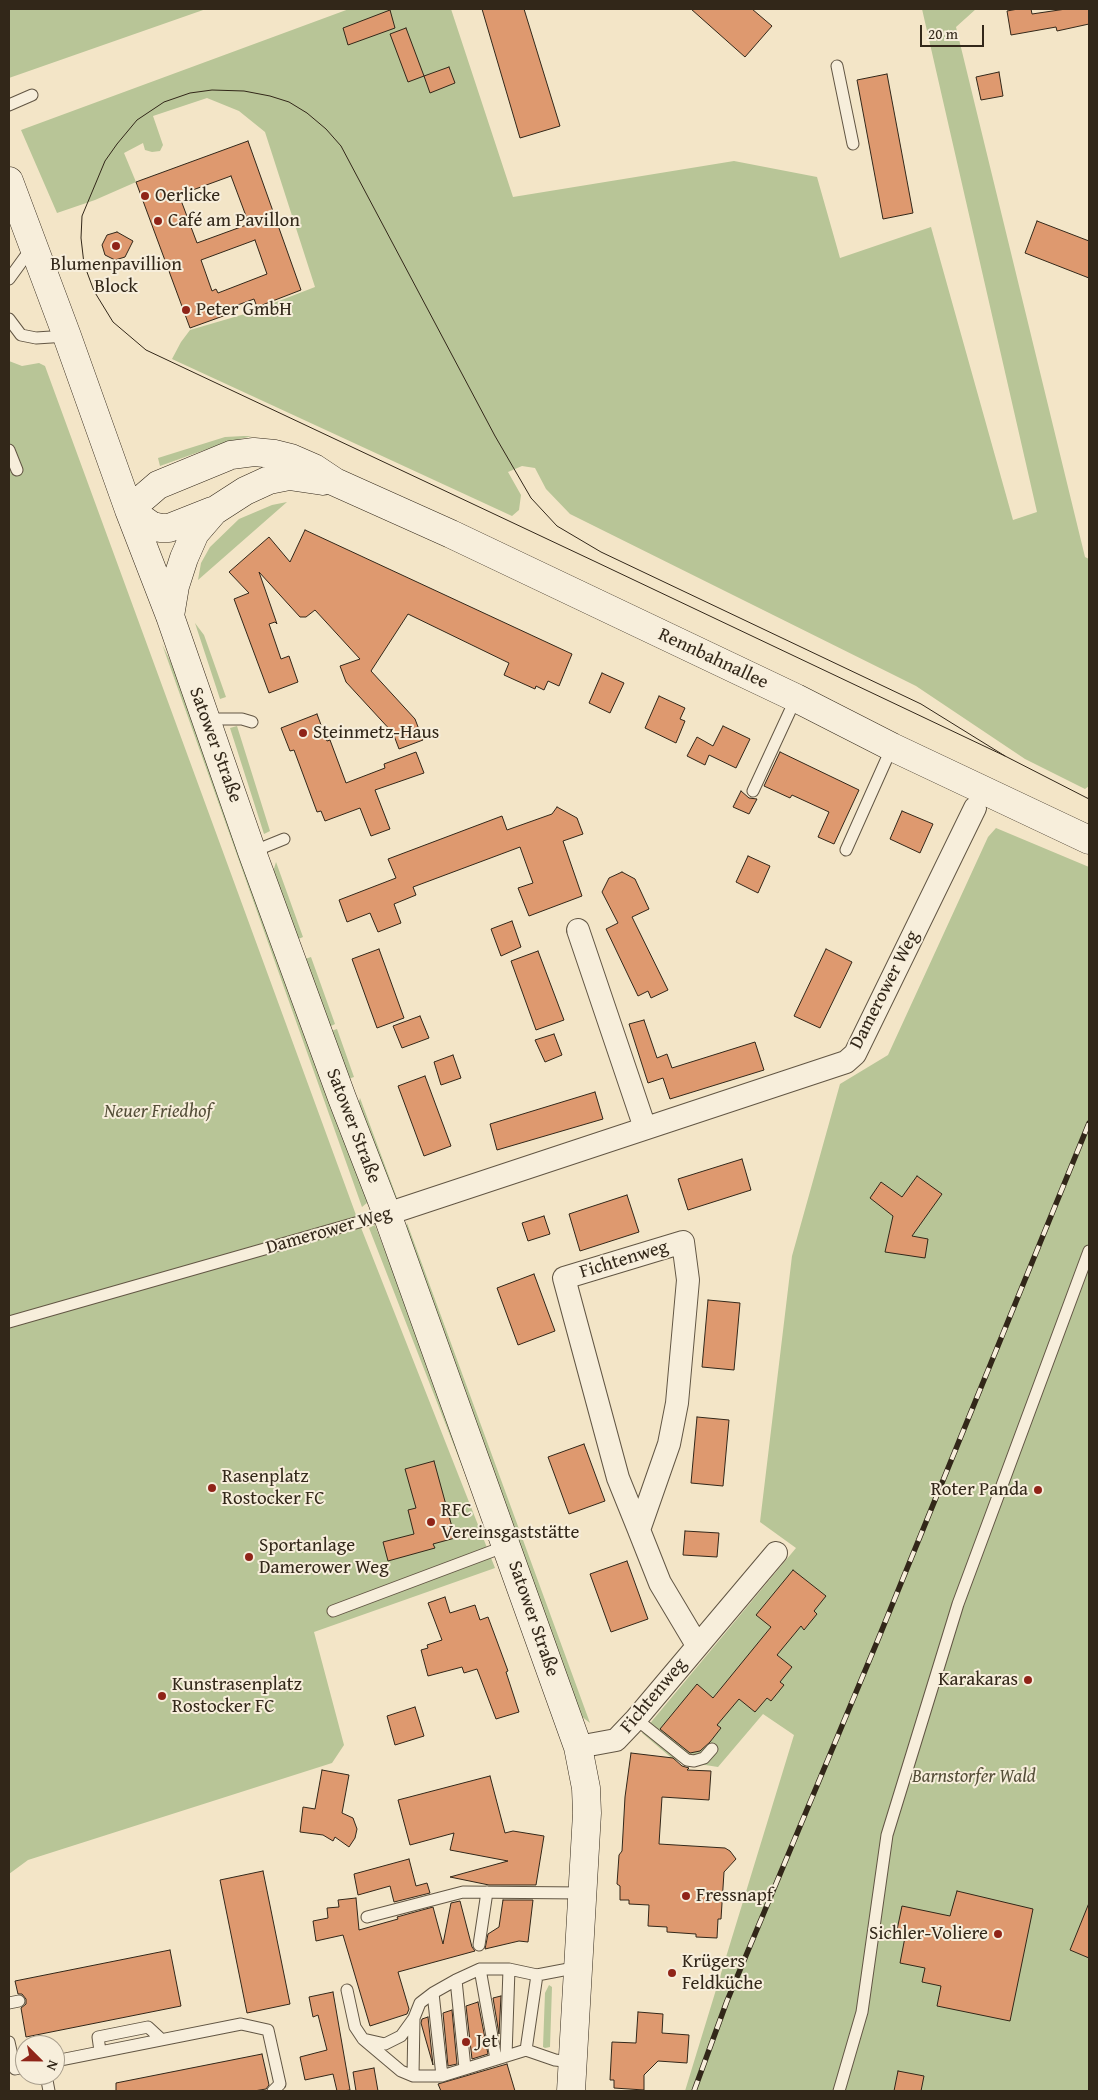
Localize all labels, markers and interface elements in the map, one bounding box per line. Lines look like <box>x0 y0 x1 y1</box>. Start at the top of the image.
scale bar <box>923 15 987 47</box>
text: 20 m <box>928 23 958 44</box>
place label: Oerlicke <box>155 185 220 207</box>
marker: Oerlicke <box>139 190 151 202</box>
place label: Café am Pavillon <box>168 210 300 232</box>
marker: Café am Pavillon <box>152 215 164 227</box>
marker: Blumenpavillion Block <box>110 240 122 252</box>
place label: Blumenpavillion Block <box>50 254 182 298</box>
place label: Peter GmbH <box>196 299 292 321</box>
marker: Peter GmbH <box>180 304 192 316</box>
street label: Rennbahnallee <box>654 624 772 694</box>
street label: Satower Straße <box>184 684 246 806</box>
place label: Steinmetz-Haus <box>313 722 439 744</box>
marker: Steinmetz-Haus <box>297 727 309 739</box>
street label: Damerower Weg <box>845 927 925 1053</box>
street label: Satower Straße <box>321 1065 385 1187</box>
park label: Neuer Friedhof <box>104 1101 212 1123</box>
street label: Damerower Weg <box>264 1202 394 1260</box>
street label: Fichtenweg <box>577 1236 671 1284</box>
place label: Rasenplatz Rostocker FC <box>222 1466 325 1510</box>
place label: Roter Panda <box>931 1479 1028 1501</box>
marker: Rasenplatz Rostocker FC <box>206 1482 218 1494</box>
marker: Roter Panda <box>1032 1484 1044 1496</box>
place label: RFC Vereinsgaststätte <box>441 1500 579 1544</box>
marker: RFC Vereinsgaststätte <box>425 1516 437 1528</box>
place label: Sportanlage Damerower Weg <box>259 1535 389 1579</box>
marker: Sportanlage Damerower Weg <box>243 1551 255 1563</box>
street label: Satower Straße <box>503 1558 563 1680</box>
street label: Fichtenweg <box>616 1654 692 1738</box>
place label: Karakaras <box>938 1669 1018 1691</box>
place label: Kunstrasenplatz Rostocker FC <box>172 1674 302 1718</box>
marker: Karakaras <box>1022 1674 1034 1686</box>
marker: Kunstrasenplatz Rostocker FC <box>156 1690 168 1702</box>
park label: Barnstorfer Wald <box>912 1766 1036 1788</box>
place label: Fressnapf <box>696 1885 773 1907</box>
marker: Fressnapf <box>680 1890 692 1902</box>
place label: Sichler-Voliere <box>869 1923 988 1945</box>
marker: Sichler-Voliere <box>992 1928 1004 1940</box>
place label: Krügers Feldküche <box>682 1951 763 1995</box>
marker: Krügers Feldküche <box>666 1967 678 1979</box>
place label: Jet <box>476 2031 498 2053</box>
north arrow <box>15 2035 65 2085</box>
marker: Jet <box>460 2036 472 2048</box>
text: N <box>42 2057 64 2074</box>

